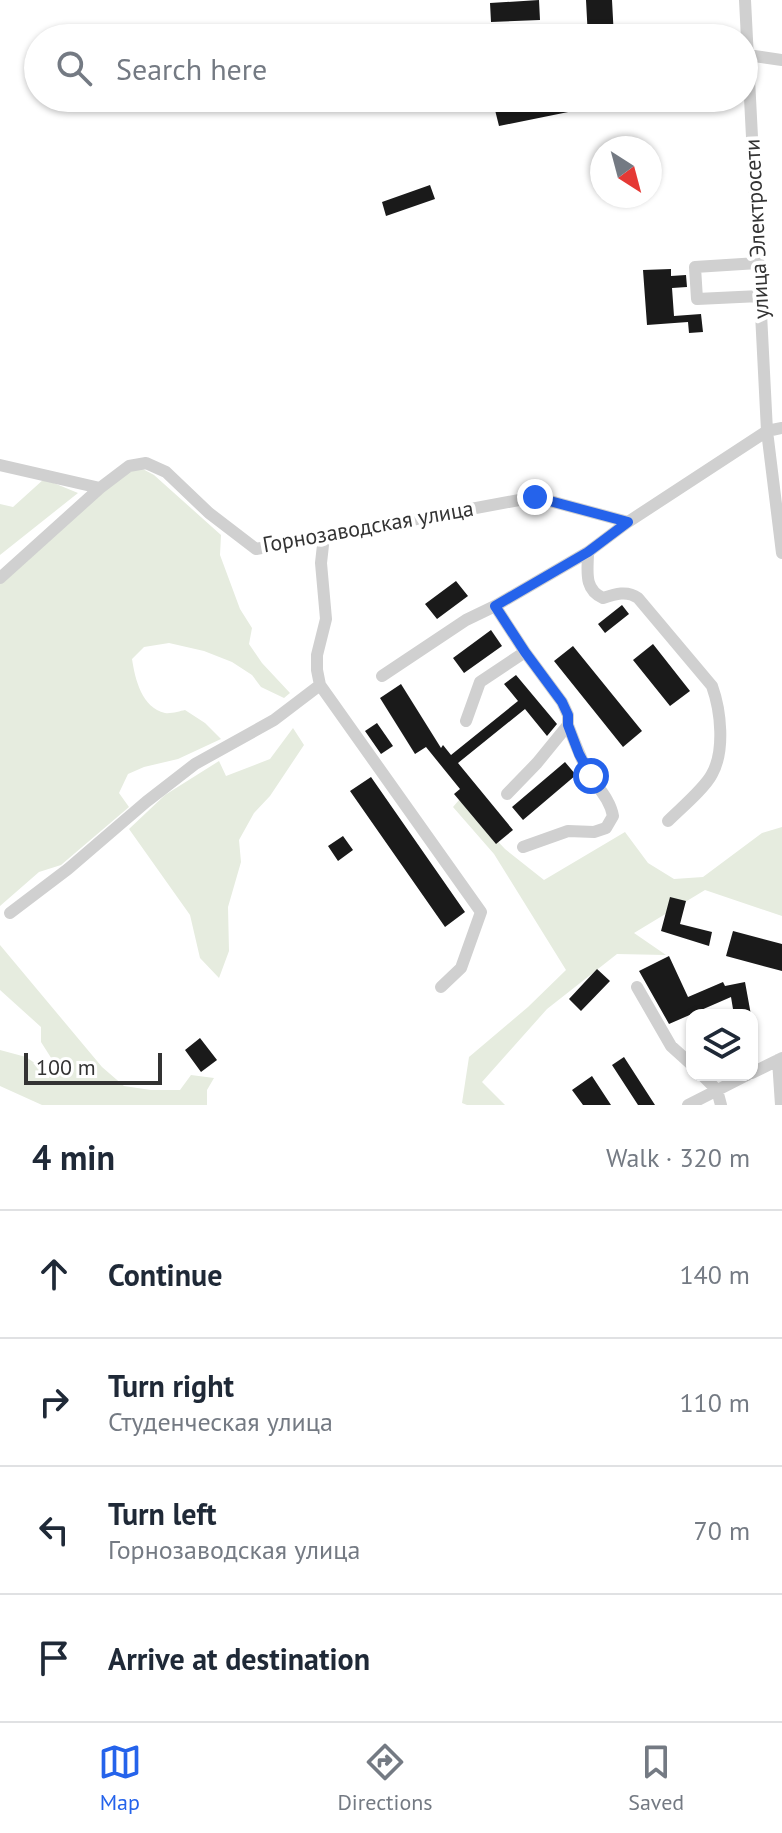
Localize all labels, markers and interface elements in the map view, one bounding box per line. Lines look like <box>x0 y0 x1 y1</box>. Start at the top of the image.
search box <box>24 24 758 112</box>
icon: search <box>52 46 96 90</box>
text: Search here <box>116 49 267 88</box>
north arrow <box>590 136 662 208</box>
street label: улица Электросети <box>737 138 775 320</box>
route end <box>517 479 553 515</box>
street label: Горнозаводская улица <box>260 494 476 558</box>
route start <box>573 758 609 794</box>
map controls <box>686 1009 758 1081</box>
button: layers <box>686 1009 758 1081</box>
scale bar <box>24 1049 162 1085</box>
text: 100 m <box>36 1053 96 1081</box>
text: 4 min <box>32 1135 115 1179</box>
text: Walk · 320 m <box>606 1141 750 1174</box>
icon: ahead <box>32 1252 76 1296</box>
text: Continue <box>108 1255 222 1294</box>
text: 140 m <box>679 1258 750 1291</box>
text: Turn right <box>108 1366 234 1405</box>
icon: right <box>32 1380 76 1424</box>
text: 110 m <box>679 1386 750 1419</box>
text: Студенческая улица <box>108 1405 333 1438</box>
text: Turn left <box>108 1494 216 1533</box>
icon: left <box>32 1508 76 1552</box>
text: 70 m <box>694 1514 750 1547</box>
text: Горнозаводская улица <box>108 1533 360 1566</box>
icon: arrive <box>32 1636 76 1680</box>
text: Arrive at destination <box>108 1639 370 1678</box>
tab: Map <box>98 1740 142 1816</box>
tab: Directions <box>337 1740 433 1816</box>
tab: Saved <box>628 1740 684 1816</box>

